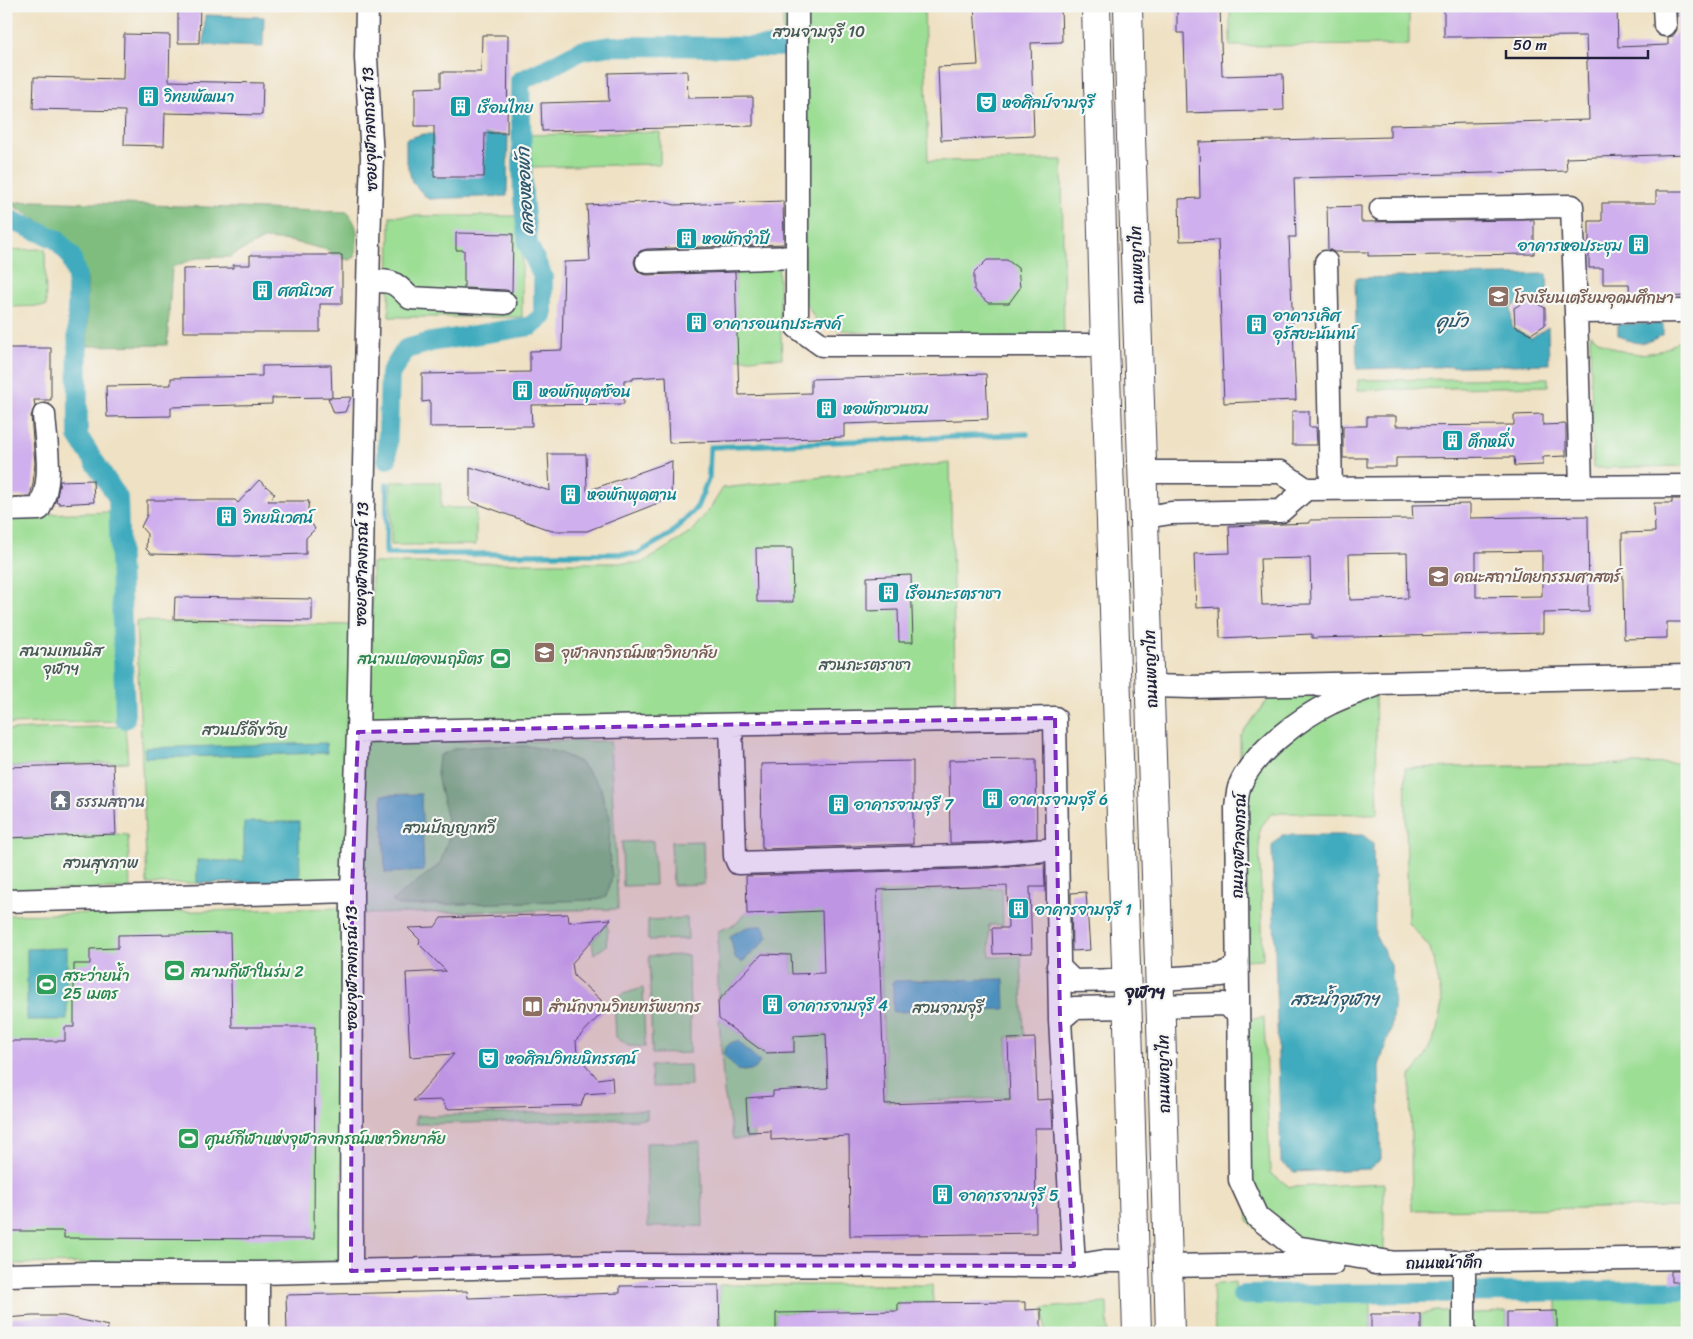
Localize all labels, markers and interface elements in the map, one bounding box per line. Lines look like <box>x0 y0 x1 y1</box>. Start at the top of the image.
park label: สวนจามจุรี 10 <box>772 17 865 46</box>
scale bar <box>1506 28 1648 60</box>
text: 50 m <box>1513 32 1548 58</box>
street label: ซอยจุฬาลงกรณ์ 13 <box>353 66 386 192</box>
place label: วิทยพัฒนา <box>164 82 235 111</box>
building icon: วิทยพัฒนา <box>136 84 160 108</box>
place label: หอศิลป์จามจุรี <box>1002 88 1097 117</box>
theatre icon: หอศิลป์จามจุรี <box>974 90 998 114</box>
place label: เรือนไทย <box>477 93 534 122</box>
building icon: เรือนไทย <box>449 95 473 119</box>
water label: คลองหอพัก <box>507 145 543 235</box>
place label: หอพักจำปี <box>702 224 770 253</box>
street label: ถนนพญาไท <box>1121 225 1152 305</box>
building icon: หอพักจำปี <box>674 226 698 250</box>
place label: อาคารหอประชุม <box>1517 231 1622 260</box>
building icon: อาคารหอประชุม <box>1626 233 1650 257</box>
place label: ศศนิเวศ <box>277 276 335 305</box>
building icon: ศศนิเวศ <box>250 278 274 302</box>
place label: โรงเรียนเตรียมอุดมศึกษา <box>1514 283 1674 312</box>
school or university icon: โรงเรียนเตรียมอุดมศึกษา <box>1486 285 1510 309</box>
place label: อาคารเลิศ อุรัสยะนันทน์ <box>1272 301 1359 348</box>
water label: คูบัว <box>1436 305 1470 337</box>
place label: อาคารอเนกประสงค์ <box>712 309 844 338</box>
building icon: อาคารอเนกประสงค์ <box>685 311 709 335</box>
building icon: อาคารเลิศ อุรัสยะนันทน์ <box>1245 312 1269 336</box>
place label: หอพักพุดซ้อน <box>539 377 631 406</box>
building icon: หอพักพุดซ้อน <box>511 379 535 403</box>
place label: หอพักชวนชม <box>843 394 928 423</box>
building icon: หอพักชวนชม <box>815 396 839 420</box>
place label: ตึกหนึ่ง <box>1468 427 1515 456</box>
building icon: ตึกหนึ่ง <box>1440 429 1464 453</box>
place label: หอพักพุดตาน <box>587 480 677 509</box>
building icon: หอพักพุดตาน <box>559 482 583 506</box>
street label: ซอยจุฬาลงกรณ์ 13 <box>346 501 377 626</box>
place label: วิทยนิเวศน์ <box>243 503 316 532</box>
building icon: วิทยนิเวศน์ <box>215 505 239 529</box>
place label: คณะสถาปัตยกรรมศาสตร์ <box>1454 562 1624 591</box>
school or university icon: คณะสถาปัตยกรรมศาสตร์ <box>1426 564 1450 588</box>
place label: เรือนภะรตราชา <box>905 579 1002 608</box>
building icon: เรือนภะรตราชา <box>877 581 901 605</box>
street label: ถนนพญาไท <box>1135 629 1166 709</box>
park label: สนามเทนนิส จุฬาฯ <box>19 636 105 683</box>
place label: จุฬาลงกรณ์มหาวิทยาลัย <box>561 638 718 667</box>
school or university icon: จุฬาลงกรณ์มหาวิทยาลัย <box>533 640 557 664</box>
place label: สนามเปตองนฤมิตร <box>356 644 485 673</box>
sports icon: สนามเปตองนฤมิตร <box>488 646 512 670</box>
park label: สวนภะรตราชา <box>818 650 912 679</box>
park label: สวนปรีดีขวัญ <box>201 715 288 744</box>
place label: อาคารจามจุรี 6 <box>1008 785 1108 814</box>
place label: ธรรมสถาน <box>76 787 145 816</box>
building icon: อาคารจามจุรี 6 <box>981 787 1005 811</box>
temple icon: ธรรมสถาน <box>48 789 72 813</box>
place label: อาคารจามจุรี 7 <box>853 790 954 819</box>
street label: ถนนจุฬาลงกรณ์ <box>1222 790 1255 899</box>
building icon: อาคารจามจุรี 7 <box>826 792 850 816</box>
park label: สวนปัญญาทวี <box>402 813 497 842</box>
park label: สวนสุขภาพ <box>62 848 139 877</box>
place label: อาคารจามจุรี 1 <box>1034 895 1132 924</box>
building icon: อาคารจามจุรี 1 <box>1007 897 1031 921</box>
street label: ซอยจุฬาลงกรณ์ 13 <box>337 906 366 1030</box>
place label: สนามกีฬาในร่ม 2 <box>190 957 304 986</box>
sports icon: สนามกีฬาในร่ม 2 <box>163 959 187 983</box>
place label: สระว่ายน้ำ 25 เมตร <box>62 961 130 1008</box>
sports icon: สระว่ายน้ำ 25 เมตร <box>35 972 59 996</box>
district label: จุฬาฯ <box>1124 976 1166 1008</box>
water label: สระน้ำจุฬาฯ <box>1290 983 1381 1015</box>
place label: อาคารจามจุรี 4 <box>787 991 888 1020</box>
place label: สำนักงานวิทยทรัพยากร <box>548 992 702 1021</box>
building icon: อาคารจามจุรี 4 <box>760 993 784 1017</box>
park label: สวนจามจุรี <box>911 993 986 1022</box>
library icon: สำนักงานวิทยทรัพยากร <box>521 994 545 1018</box>
street label: ถนนพญาไท <box>1148 1034 1179 1114</box>
place label: หอศิลปวิทยนิทรรศน์ <box>505 1044 639 1073</box>
theatre icon: หอศิลปวิทยนิทรรศน์ <box>477 1046 501 1070</box>
place label: ศูนย์กีฬาแห่งจุฬาลงกรณ์มหาวิทยาลัย <box>204 1124 447 1153</box>
sports icon: ศูนย์กีฬาแห่งจุฬาลงกรณ์มหาวิทยาลัย <box>177 1126 201 1150</box>
place label: อาคารจามจุรี 5 <box>958 1181 1059 1210</box>
building icon: อาคารจามจุรี 5 <box>931 1183 955 1207</box>
street label: ถนนหน้าตึก <box>1405 1247 1483 1278</box>

